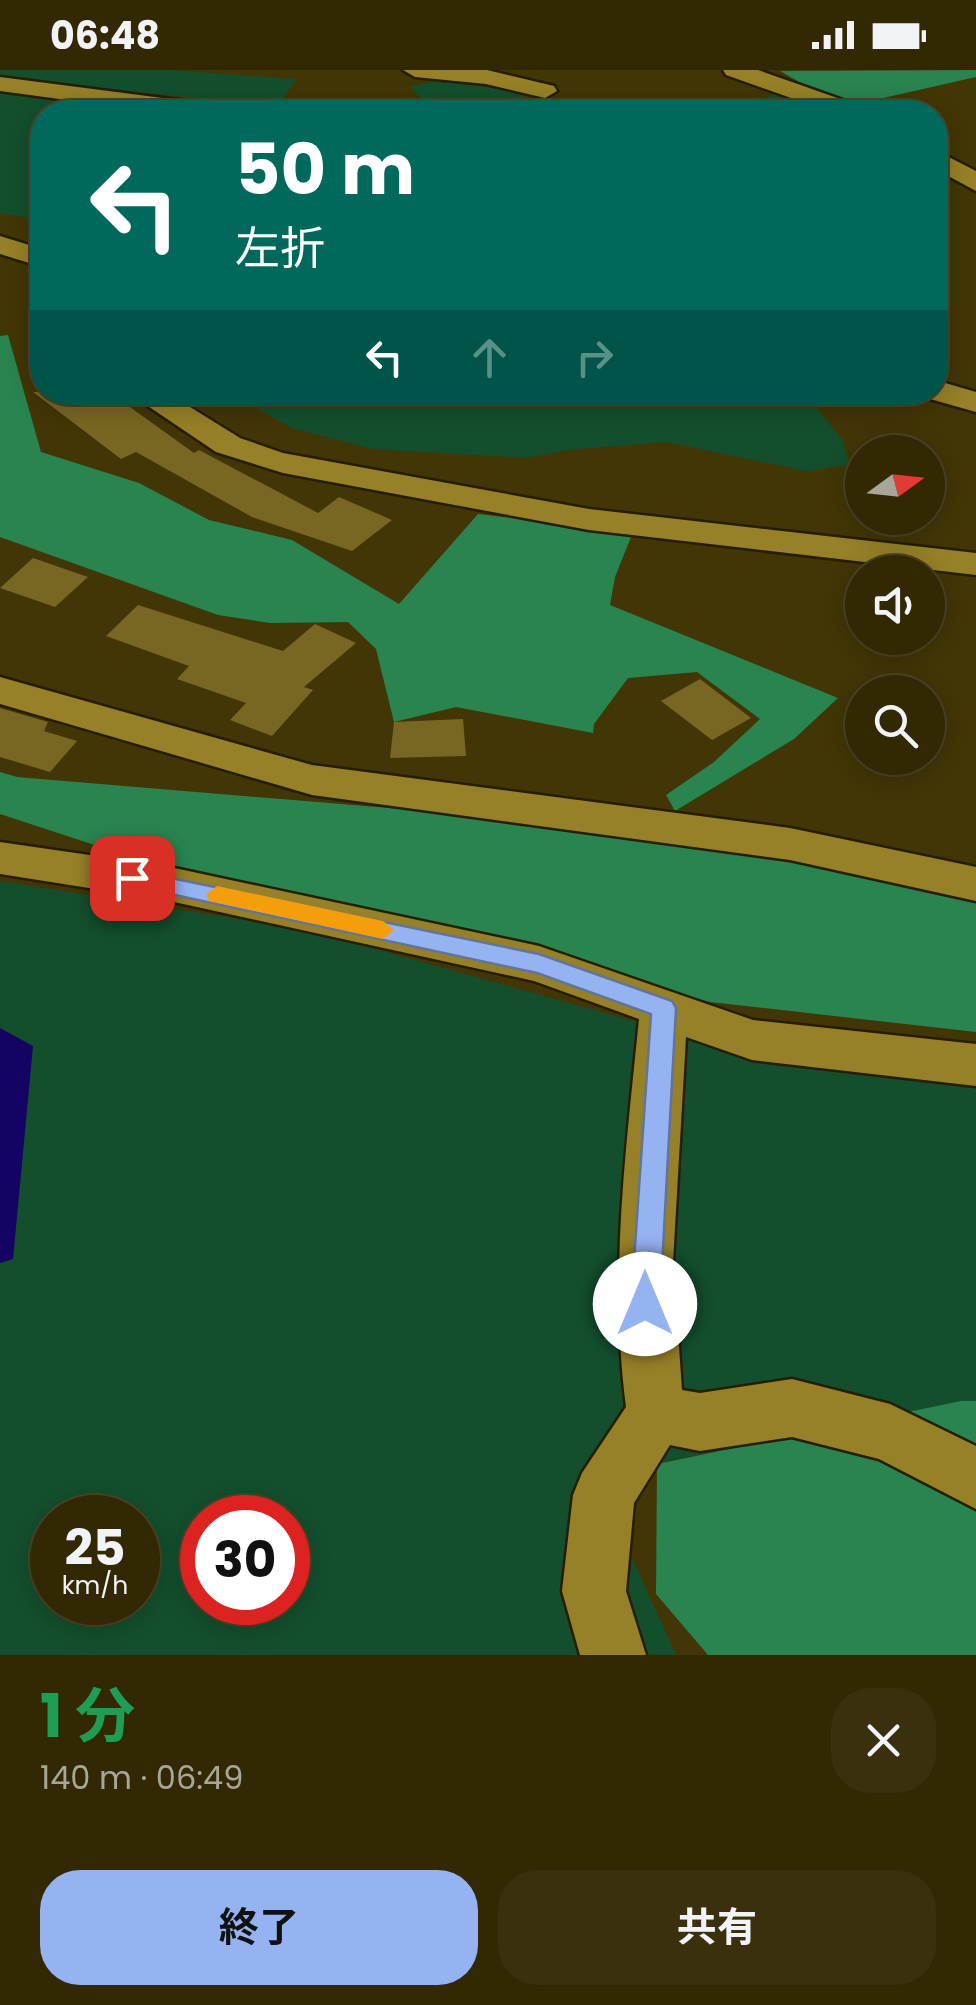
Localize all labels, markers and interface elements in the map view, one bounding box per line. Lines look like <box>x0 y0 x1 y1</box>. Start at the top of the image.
text: 06:48 <box>50 9 160 62</box>
text: 50 m <box>235 120 415 219</box>
icon: left <box>70 140 200 270</box>
text: 左折 <box>235 217 325 280</box>
icon: left <box>357 330 412 385</box>
icon: ahead <box>462 330 517 385</box>
icon: right <box>567 330 622 385</box>
north arrow <box>845 435 945 535</box>
map controls <box>845 435 945 775</box>
button: sound <box>845 555 945 655</box>
button: search <box>845 675 945 775</box>
pin <box>90 836 175 921</box>
icon: arrive <box>105 851 160 906</box>
position arrow <box>593 1252 697 1356</box>
speed limit sign: 30 <box>180 1495 310 1625</box>
text: 25 <box>64 1512 126 1583</box>
text: km/h <box>62 1568 128 1603</box>
text: 1 分 <box>40 1674 135 1758</box>
button: close <box>831 1688 936 1793</box>
text: 140 m · 06:49 <box>40 1755 243 1800</box>
button: 終了 <box>40 1870 478 1985</box>
button: 共有 <box>498 1870 936 1985</box>

